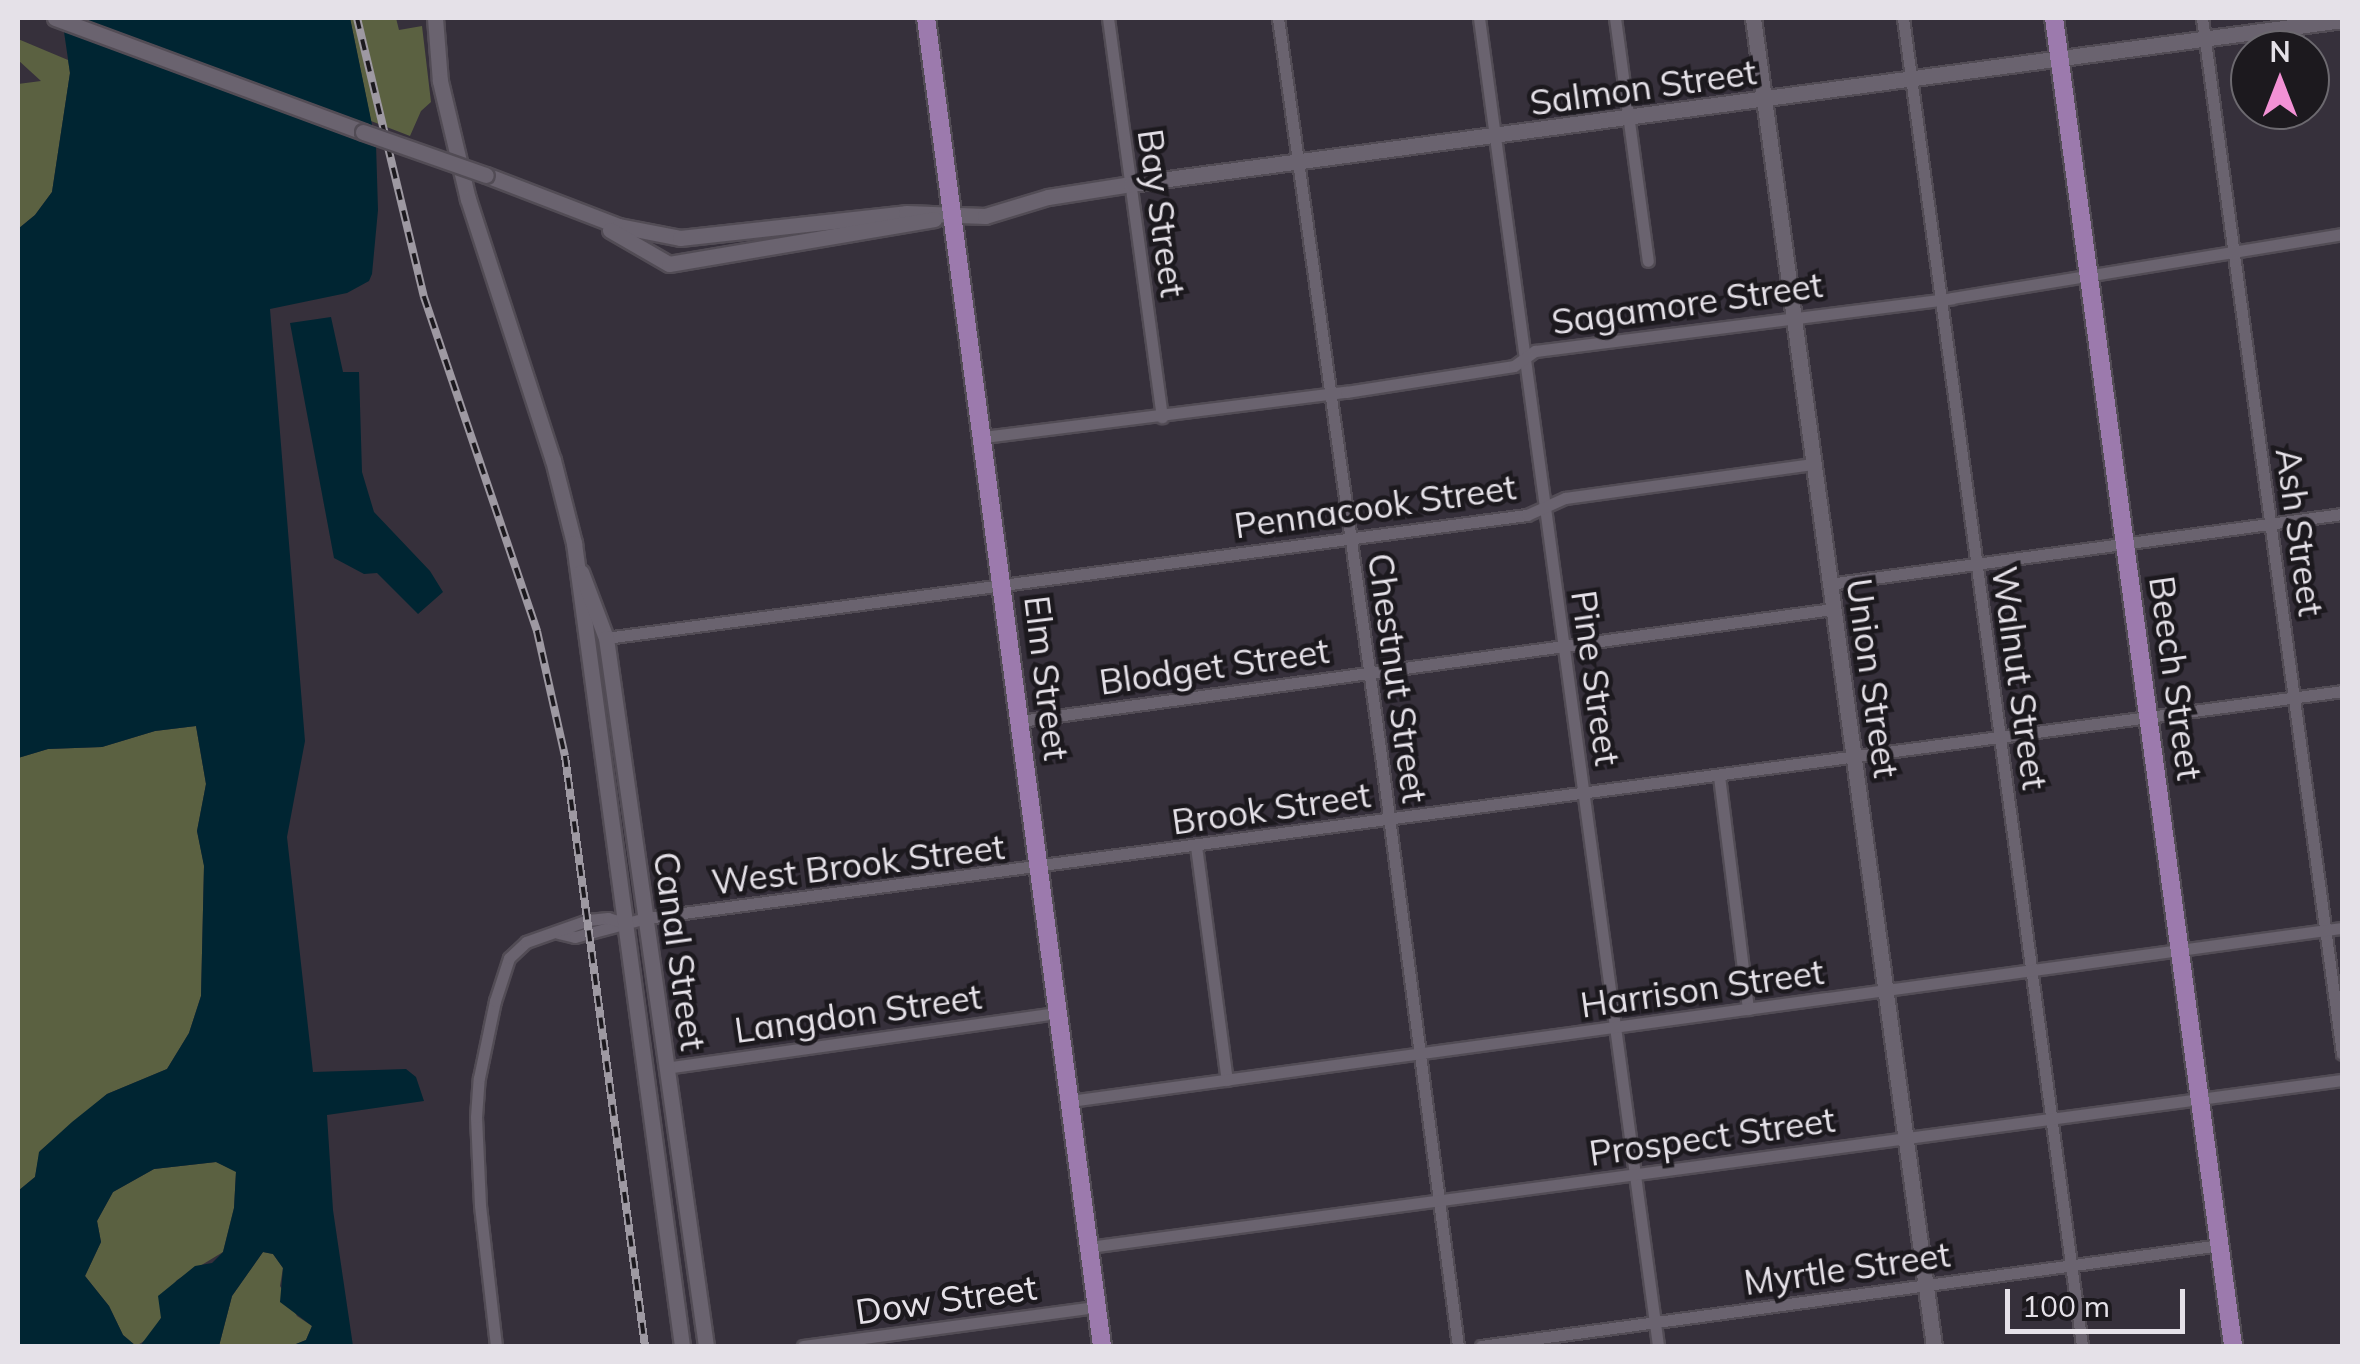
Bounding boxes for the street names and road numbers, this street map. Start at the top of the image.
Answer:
street label: Salmon Street [1527,50,1759,124]
street label: Bay Street [1129,126,1195,300]
street label: Sagamore Street [1549,263,1825,343]
street label: Ash Street [2267,445,2333,619]
street label: Pennacook Street [1231,465,1519,547]
street label: Chestnut Street [1360,550,1436,806]
street label: Walnut Street [1984,564,2056,792]
street label: Beech Street [2141,573,2211,783]
street label: Union Street [1838,576,1908,780]
street label: Pine Street [1563,588,1629,768]
street label: Elm Street [1016,593,1078,763]
street label: Blodget Street [1096,629,1332,703]
street label: Brook Street [1169,773,1373,843]
street label: West Brook Street [709,825,1007,903]
street label: Canal Street [645,849,715,1053]
street label: Harrison Street [1578,950,1826,1026]
street label: Langdon Street [732,975,984,1051]
street label: Prospect Street [1586,1098,1838,1174]
street label: Myrtle Street [1741,1233,1953,1303]
street label: Dow Street [853,1266,1039,1332]

